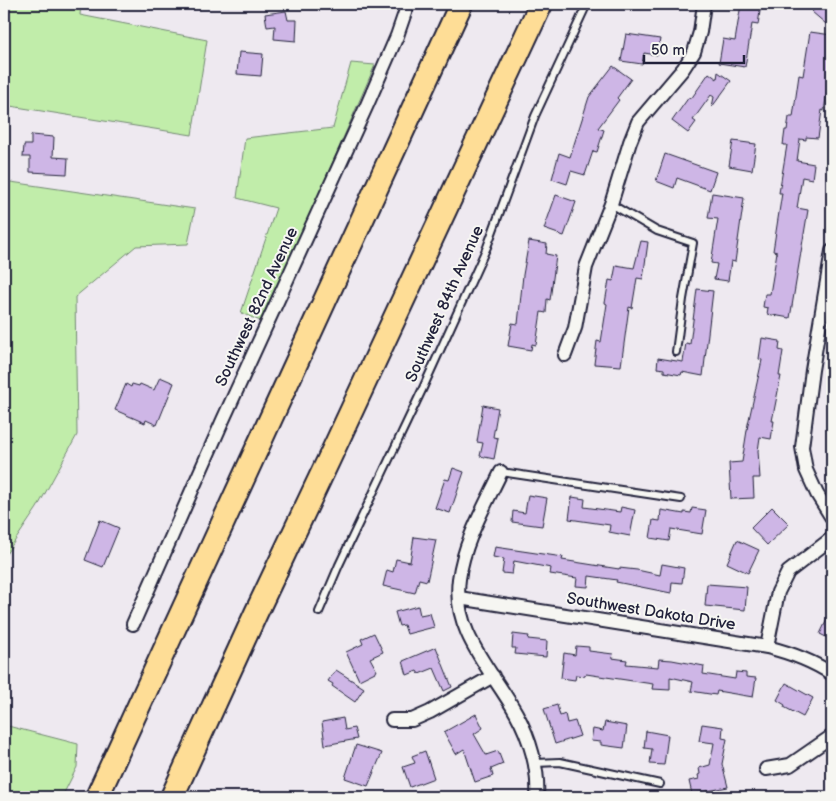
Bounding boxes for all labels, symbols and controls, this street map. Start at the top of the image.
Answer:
scale bar [644,32,744,64]
text: 50 m [651,41,685,60]
street label: Southwest 84th Avenue [402,222,488,385]
street label: Southwest 82nd Avenue [212,224,302,390]
street label: Southwest Dakota Drive [565,589,737,635]

